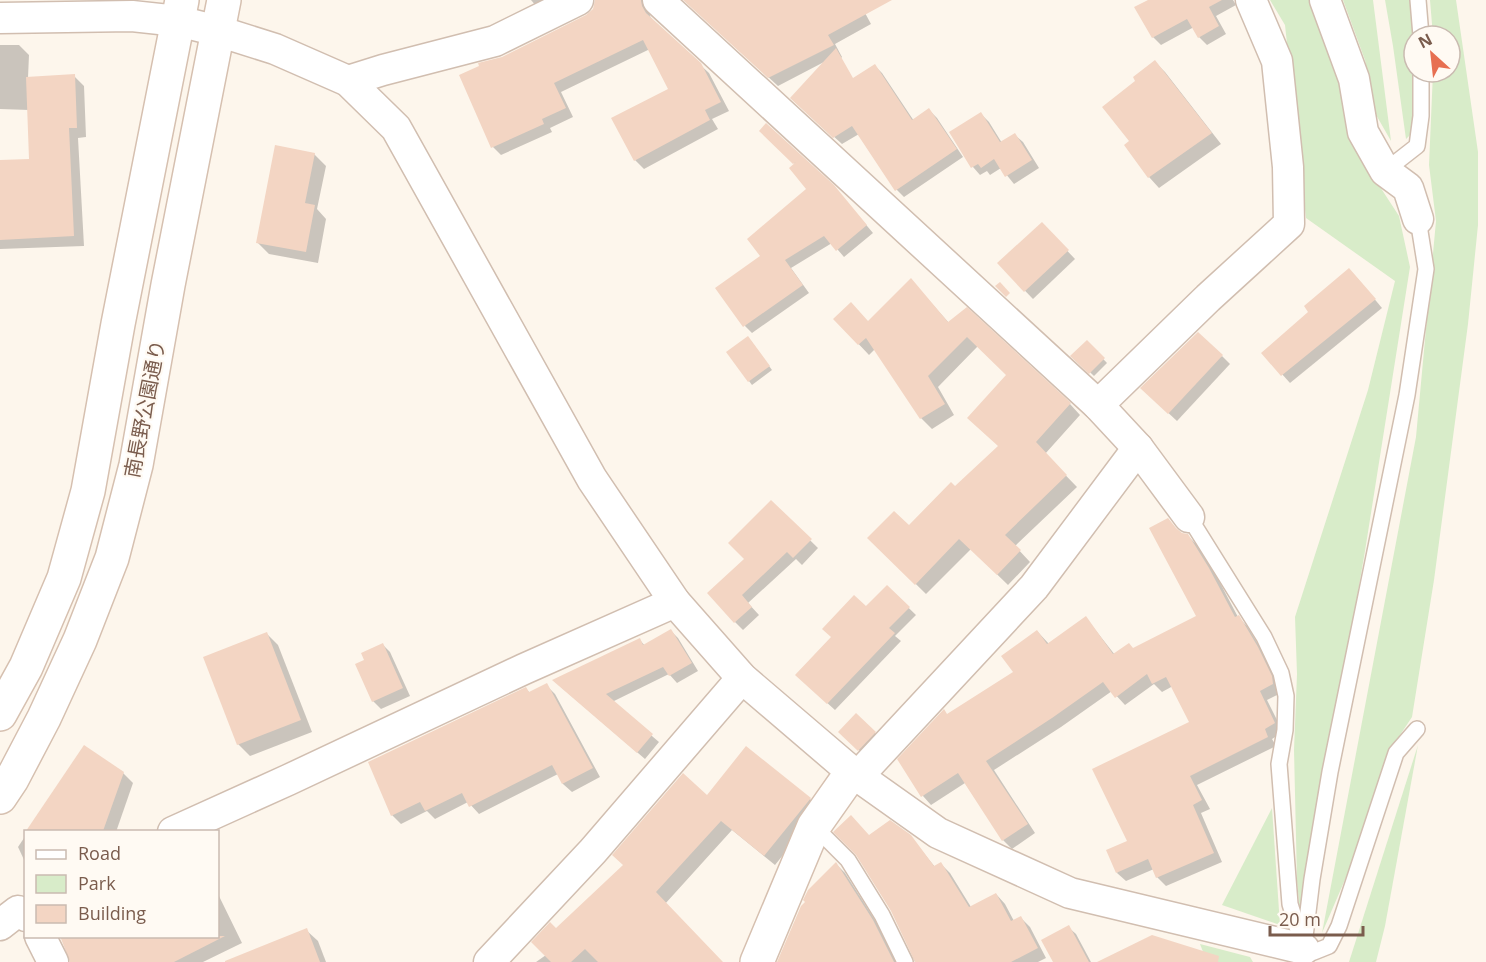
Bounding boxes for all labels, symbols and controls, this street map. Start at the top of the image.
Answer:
north arrow [1402,24,1462,84]
text: N [1414,28,1436,53]
street label: 南長野公園通り [118,338,171,480]
legend [24,830,219,938]
text: Road [78,841,121,865]
text: Park [78,871,116,895]
scale bar [1270,899,1363,937]
text: Building [78,901,146,925]
text: 20 m [1279,907,1321,931]

